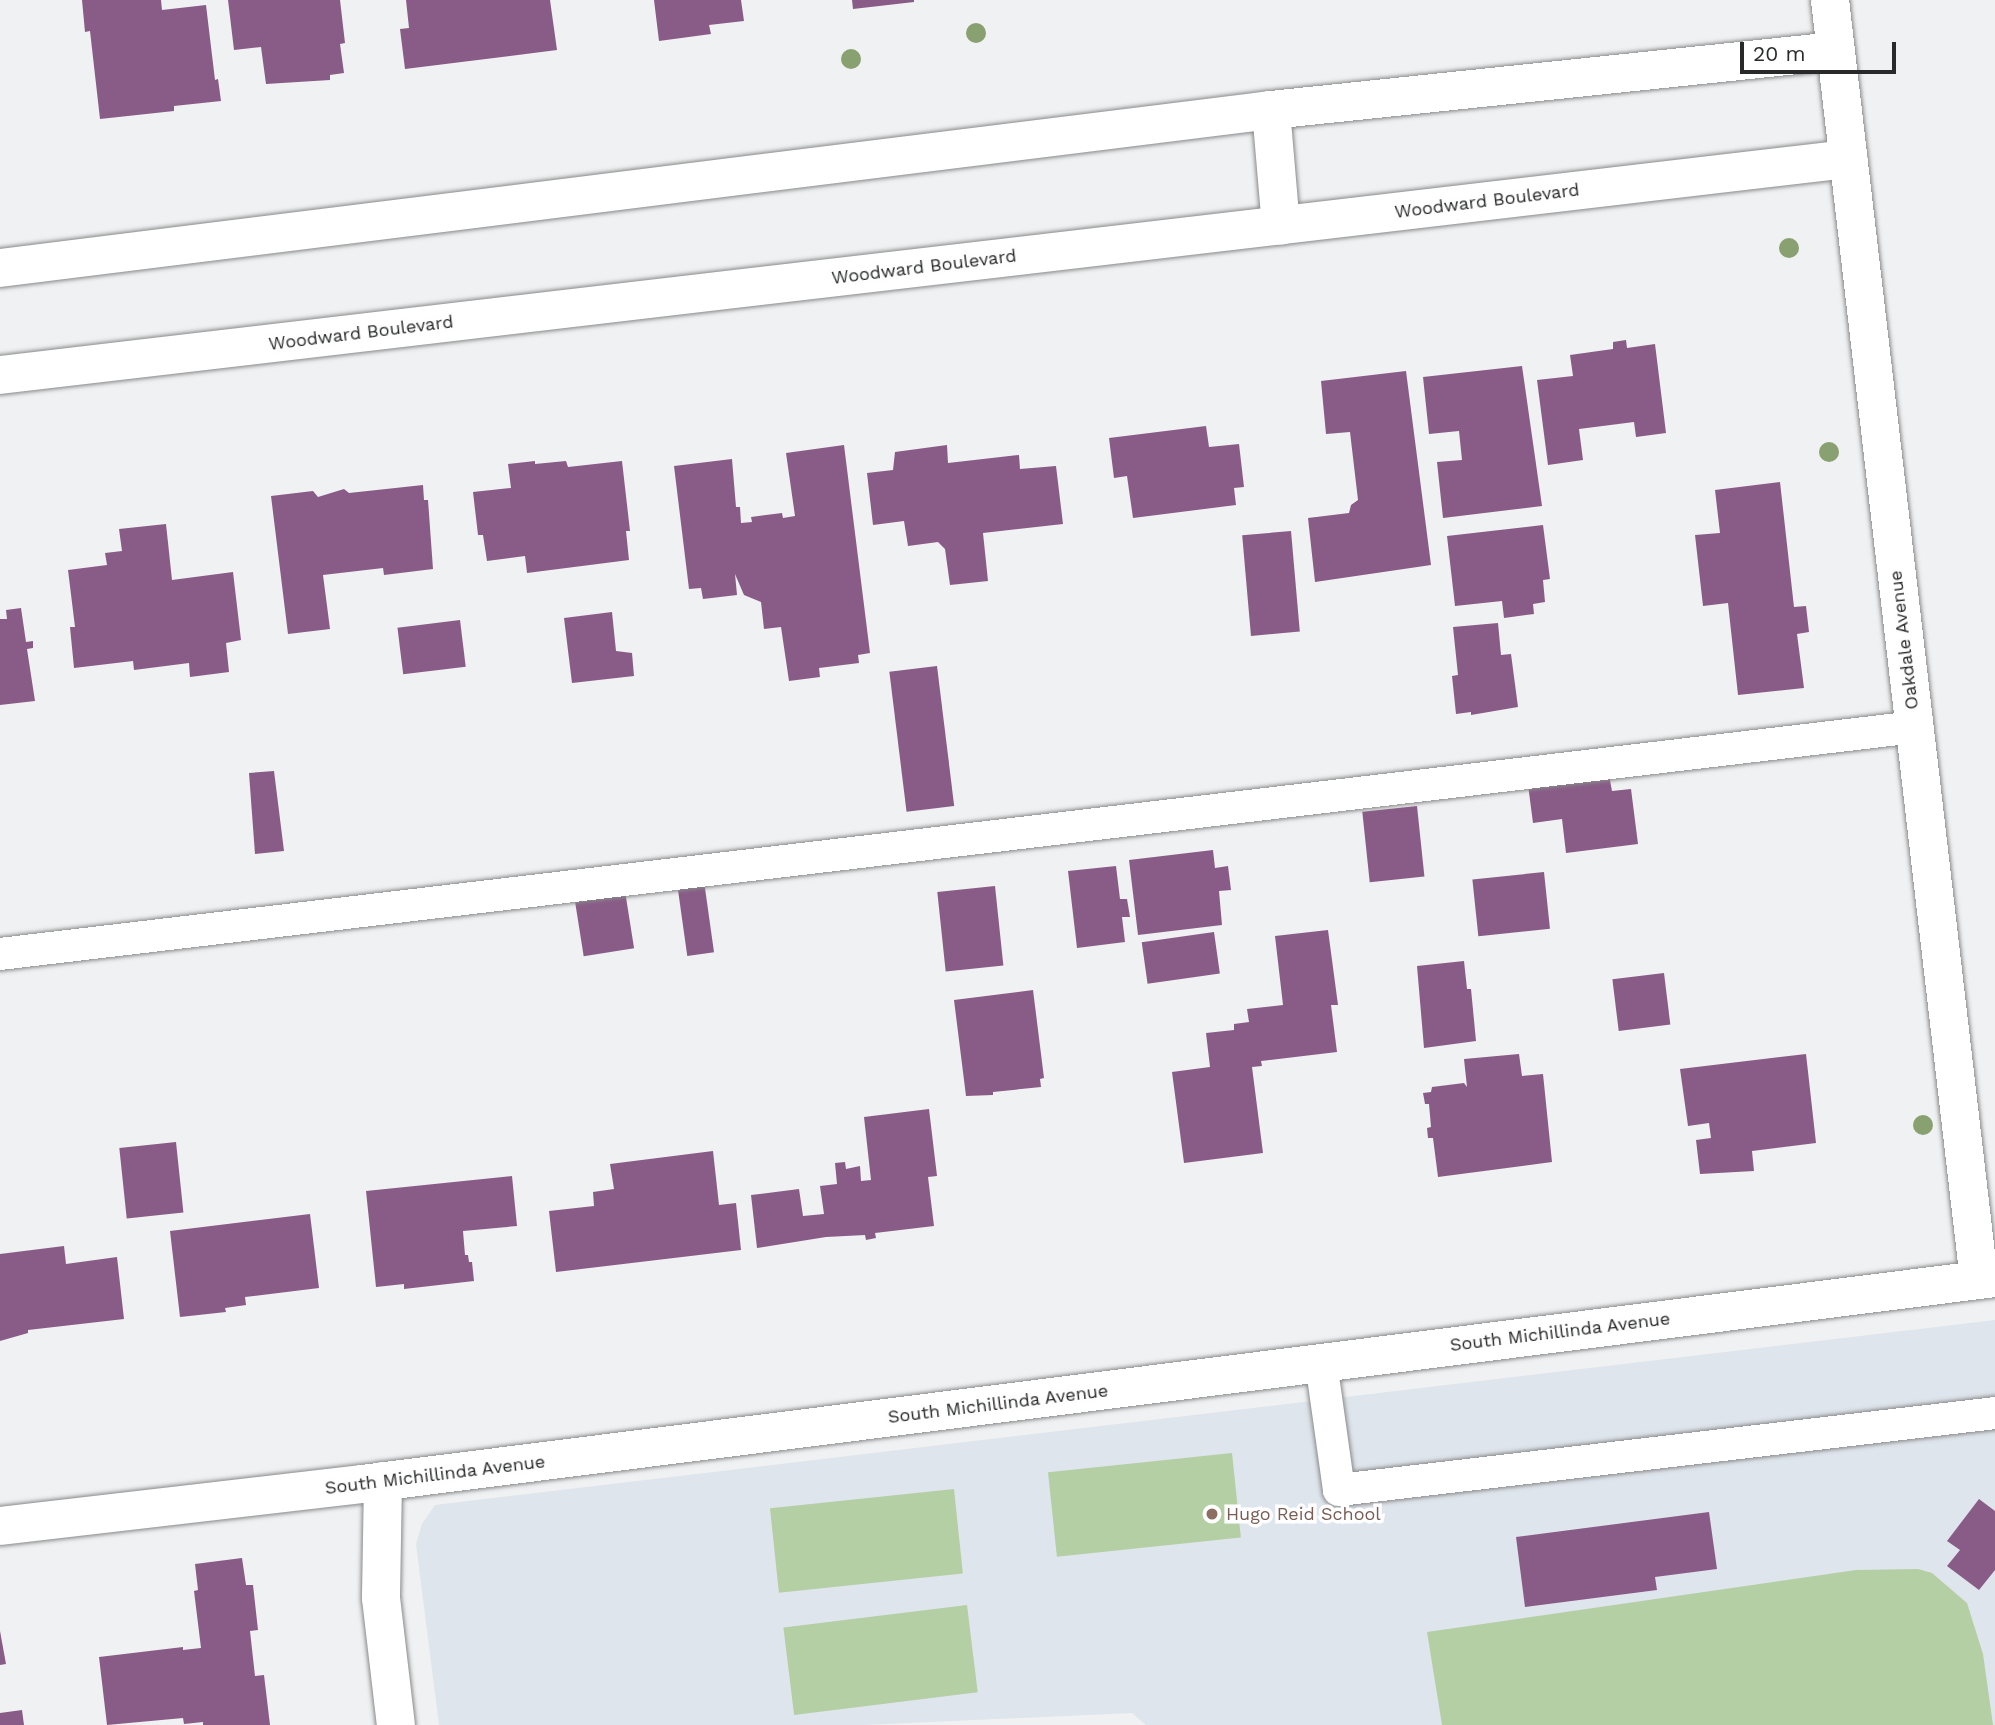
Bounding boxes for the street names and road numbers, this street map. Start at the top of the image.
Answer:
street label: Woodward Boulevard [1393,179,1581,223]
street label: Woodward Boulevard [830,245,1018,289]
street label: Woodward Boulevard [267,311,455,355]
street label: Oakdale Avenue [1885,569,1923,711]
street label: South Michillinda Avenue [1448,1308,1672,1356]
street label: South Michillinda Avenue [886,1380,1110,1428]
street label: South Michillinda Avenue [323,1451,547,1499]

